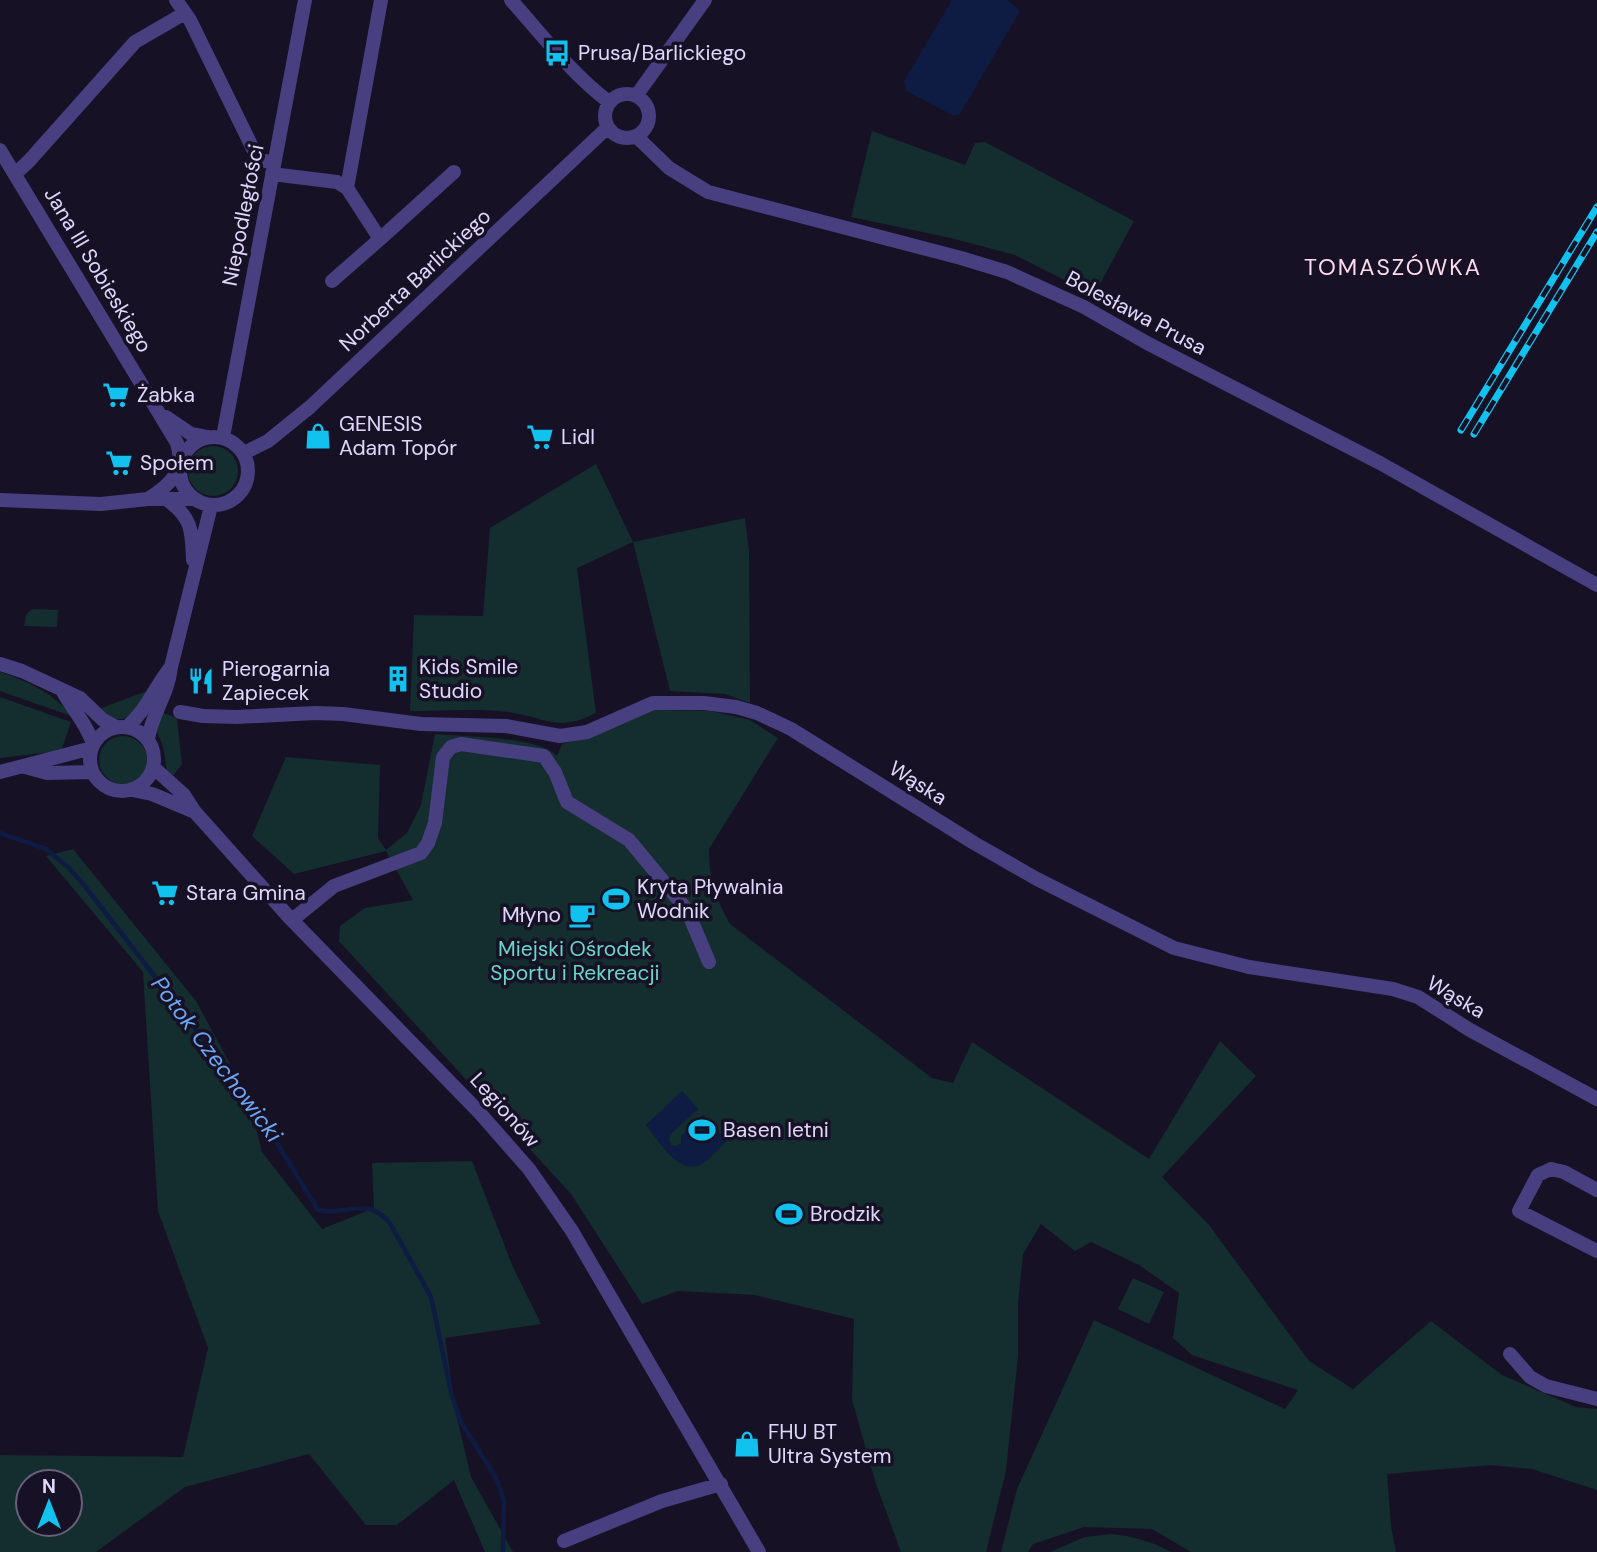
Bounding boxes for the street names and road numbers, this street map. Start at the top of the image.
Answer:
street label: Niepodległości [216,142,270,288]
street label: Jana III Sobieskiego [38,182,158,358]
street label: Norberta Barlickiego [333,202,497,358]
street label: Bolesława Prusa [1061,264,1211,362]
street label: Wąska [884,754,952,812]
street label: Wąska [1422,969,1490,1025]
street label: Legionów [464,1067,546,1153]

